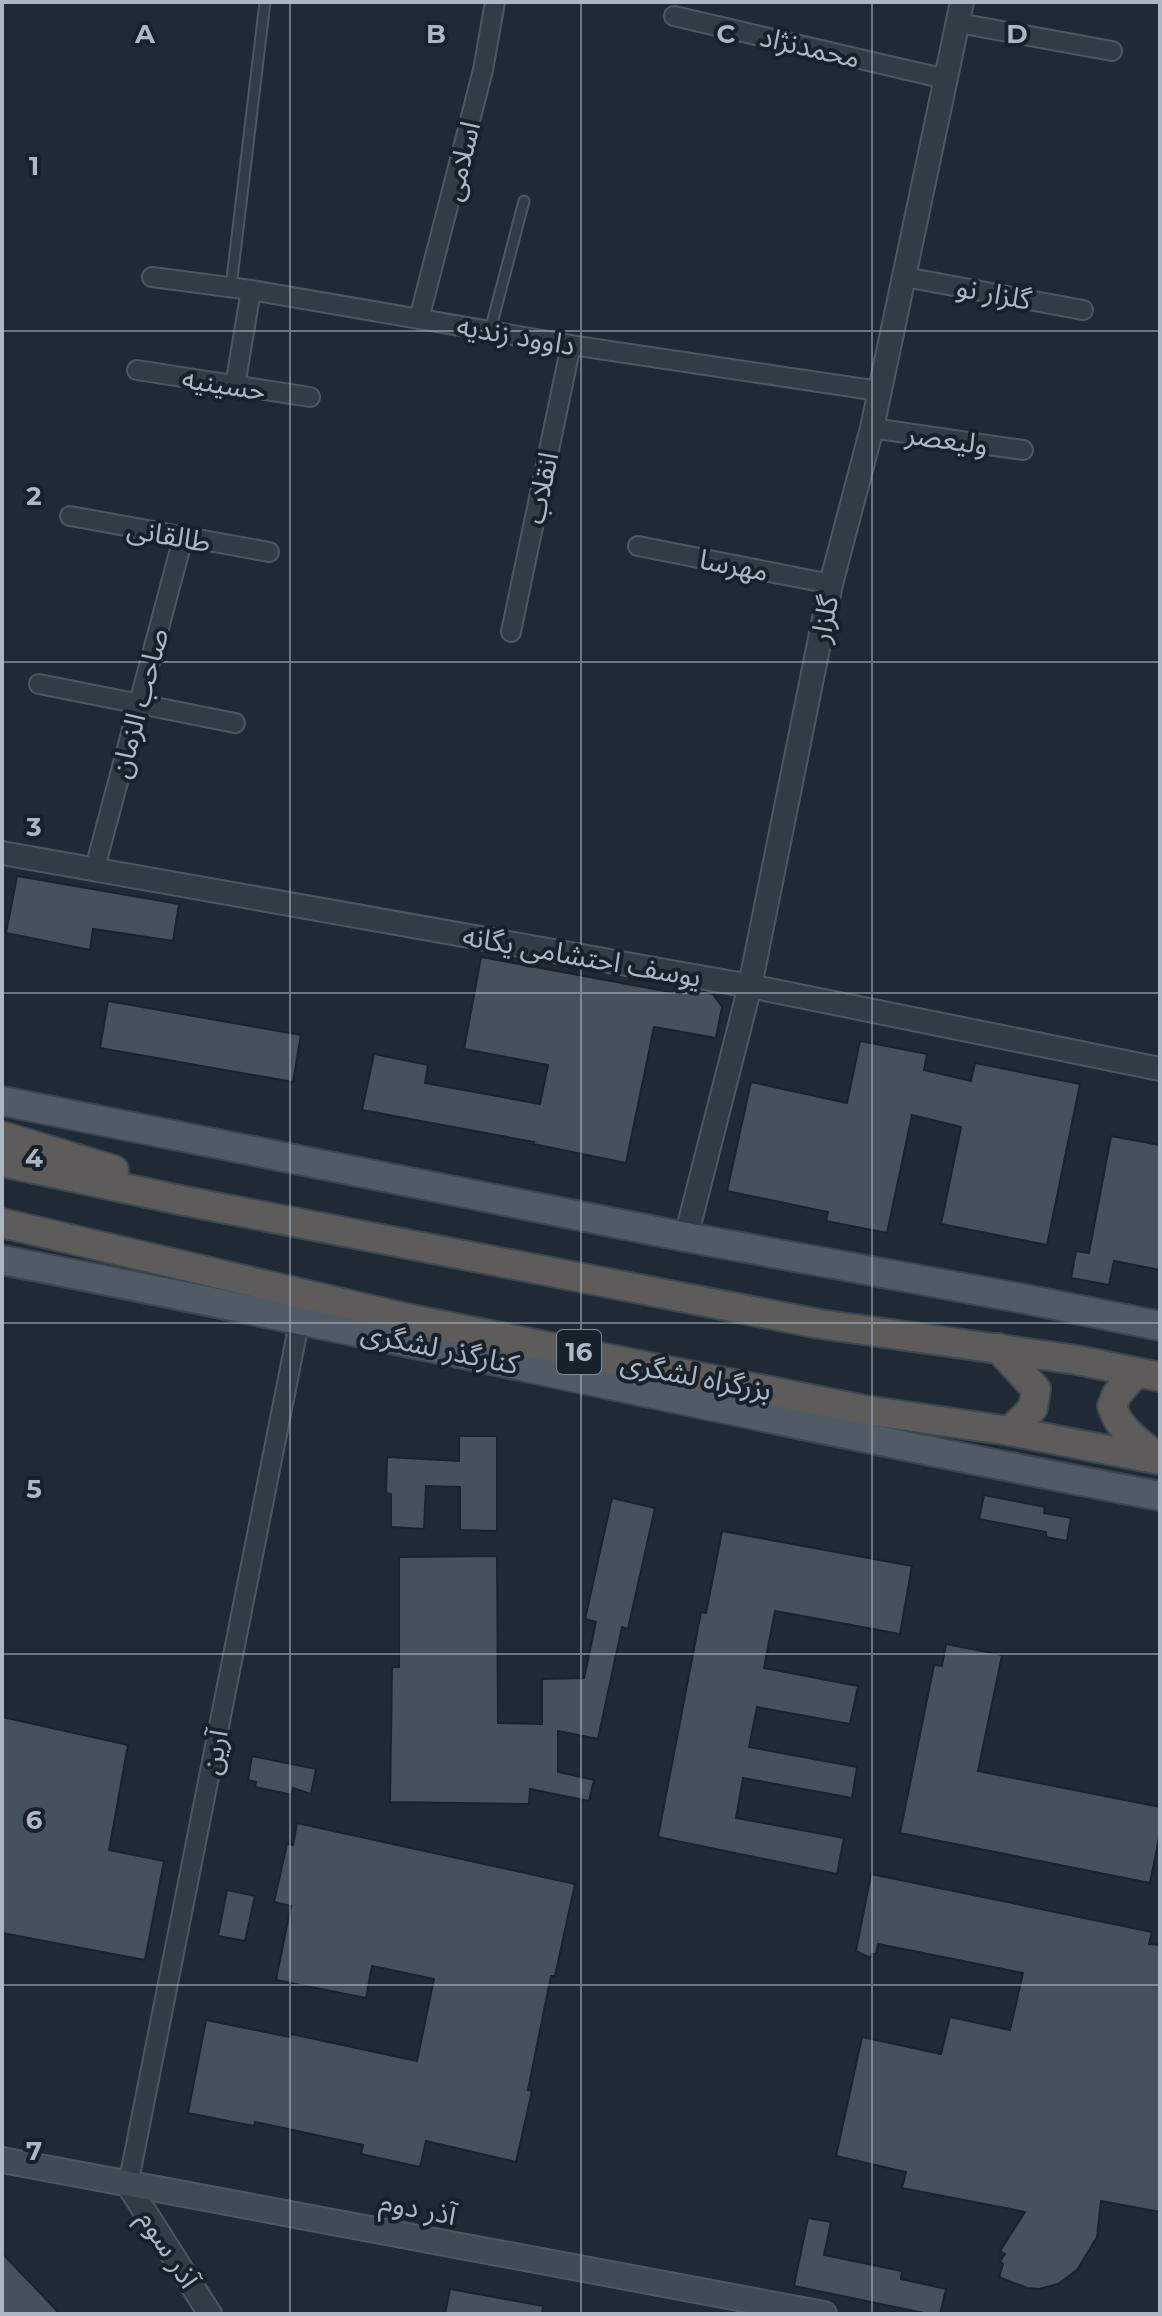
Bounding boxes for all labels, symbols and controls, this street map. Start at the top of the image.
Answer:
text: A [134,18,156,50]
text: B [426,18,446,50]
text: C [717,18,736,50]
text: D [1006,18,1028,50]
street label: محمدنژاد [757,19,863,75]
street label: اسلامی [435,118,487,204]
text: 1 [29,150,39,182]
street label: گلزار نو [954,269,1035,317]
street label: داوود زندیه [454,308,578,362]
street label: حسینیه [180,361,268,407]
street label: ولیعصر [903,416,990,462]
street label: انقلاب [517,449,565,527]
text: 2 [26,480,42,512]
street label: طالقانی [124,511,214,559]
street label: مهرسا [697,542,771,588]
street label: گلزار [803,592,845,646]
street label: صاحب الزمان [103,624,175,782]
text: 3 [25,811,42,843]
street label: یوسف احتشامی یگانه [460,918,704,994]
text: 4 [25,1142,43,1174]
street label: کنارگذر لشگری [358,1315,522,1381]
road number: 16 [557,1330,601,1374]
street label: بزرگراه لشگری [618,1345,774,1407]
text: 5 [26,1473,42,1505]
street label: آرین [193,1725,235,1777]
text: 6 [26,1804,43,1836]
text: 7 [26,2135,42,2167]
street label: آذر دوم [376,2184,461,2236]
street label: آذر سوم [128,2204,208,2298]

